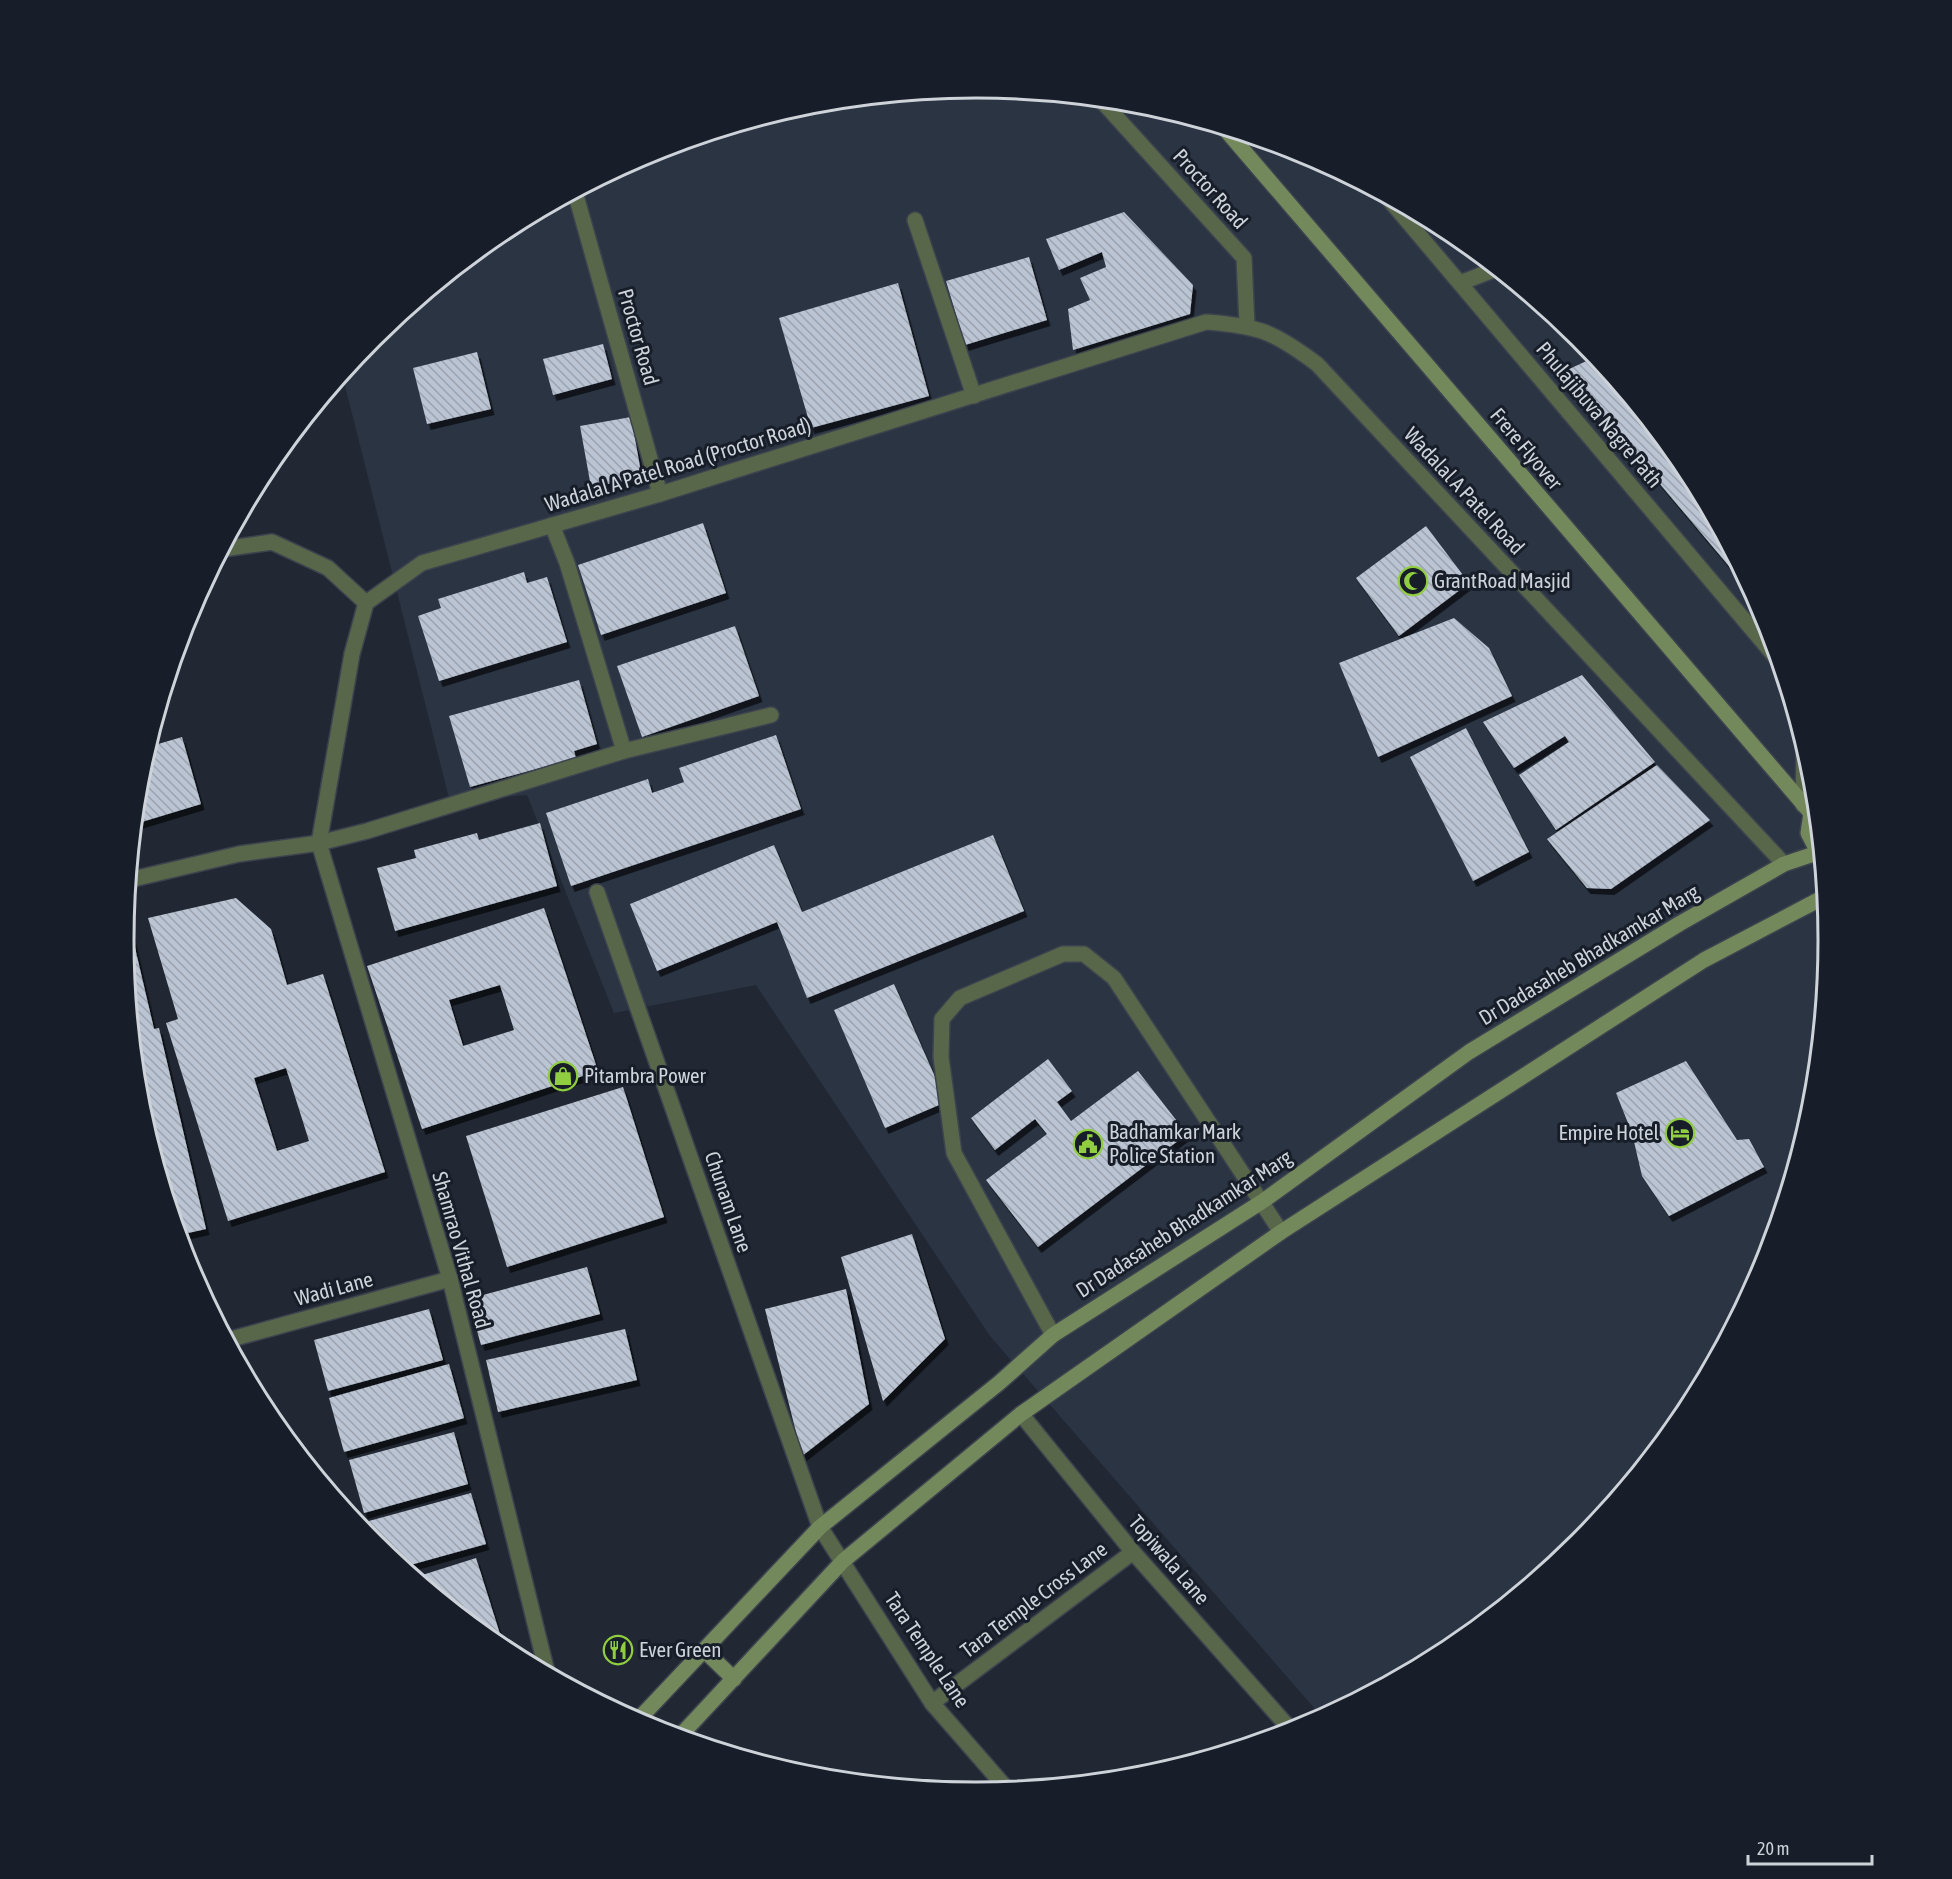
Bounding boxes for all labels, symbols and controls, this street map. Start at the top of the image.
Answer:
street label: Proctor Road [1169,144,1253,233]
street label: Proctor Road [614,286,664,388]
street label: Phulajibuva Nagre Path [1532,337,1668,492]
street label: Frere Flyover [1486,403,1568,494]
street label: Wadalal A Patel Road (Proctor Road) [542,412,813,516]
street label: Wadalal A Patel Road [1400,422,1530,559]
mosque icon: GrantRoad Masjid [1397,565,1429,597]
place label: GrantRoad Masjid [1434,568,1571,592]
street label: Dr Dadasaheb Bhadkamkar Marg [1474,879,1703,1029]
shop icon: Pitambra Power [547,1060,579,1092]
place label: Pitambra Power [584,1063,707,1087]
hotel icon: Empire Hotel [1664,1117,1696,1149]
place label: Badhamkar Mark Police Station [1109,1119,1241,1167]
place label: Empire Hotel [1559,1120,1659,1144]
public building icon: Badhamkar Mark Police Station [1072,1128,1104,1160]
street label: Dr Dadasaheb Bhadkamkar Marg [1071,1144,1296,1302]
street label: Chunam Lane [700,1148,757,1255]
street label: Shamrao Vithal Road [428,1169,496,1331]
street label: Wadi Lane [292,1266,375,1310]
street label: Topiwala Lane [1124,1510,1215,1609]
street label: Tara Temple Cross Lane [955,1536,1111,1662]
street label: Tara Temple Lane [880,1587,975,1712]
restaurant icon: Ever Green [602,1634,634,1666]
place label: Ever Green [639,1637,721,1661]
scale bar [1748,1828,1872,1866]
text: 20 m [1757,1838,1789,1859]

